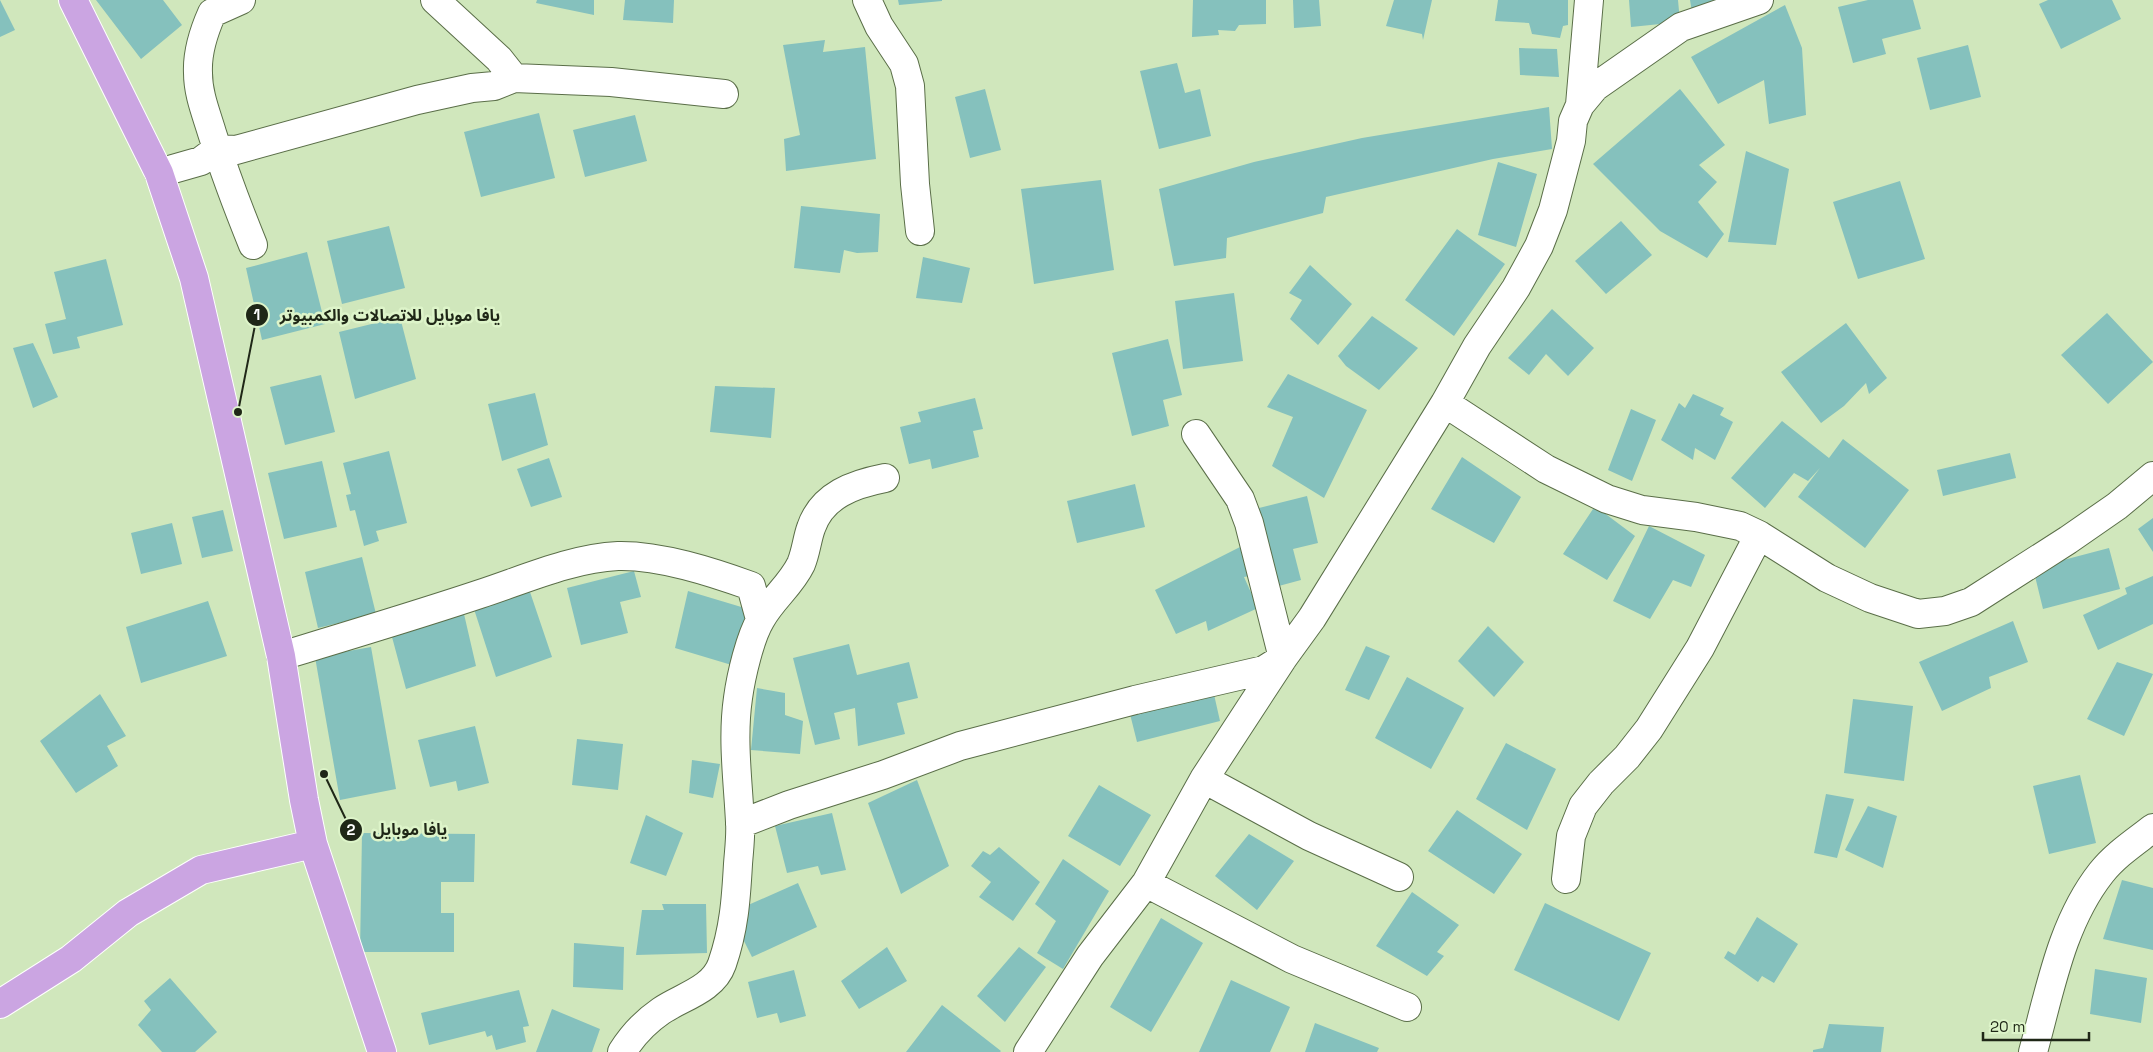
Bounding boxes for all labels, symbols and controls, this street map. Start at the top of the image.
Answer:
callout: يافا موبايل للاتصالات والكمبيوتر [244,300,510,331]
text: 1 [254,305,260,324]
text: يافا موبايل للاتصالات والكمبيوتر [279,305,500,326]
callout: يافا موبايل [338,814,457,845]
text: يافا موبايل [373,819,447,840]
text: 2 [347,820,356,839]
scale bar [1983,1010,2089,1042]
text: 20 m [1990,1017,2025,1036]

